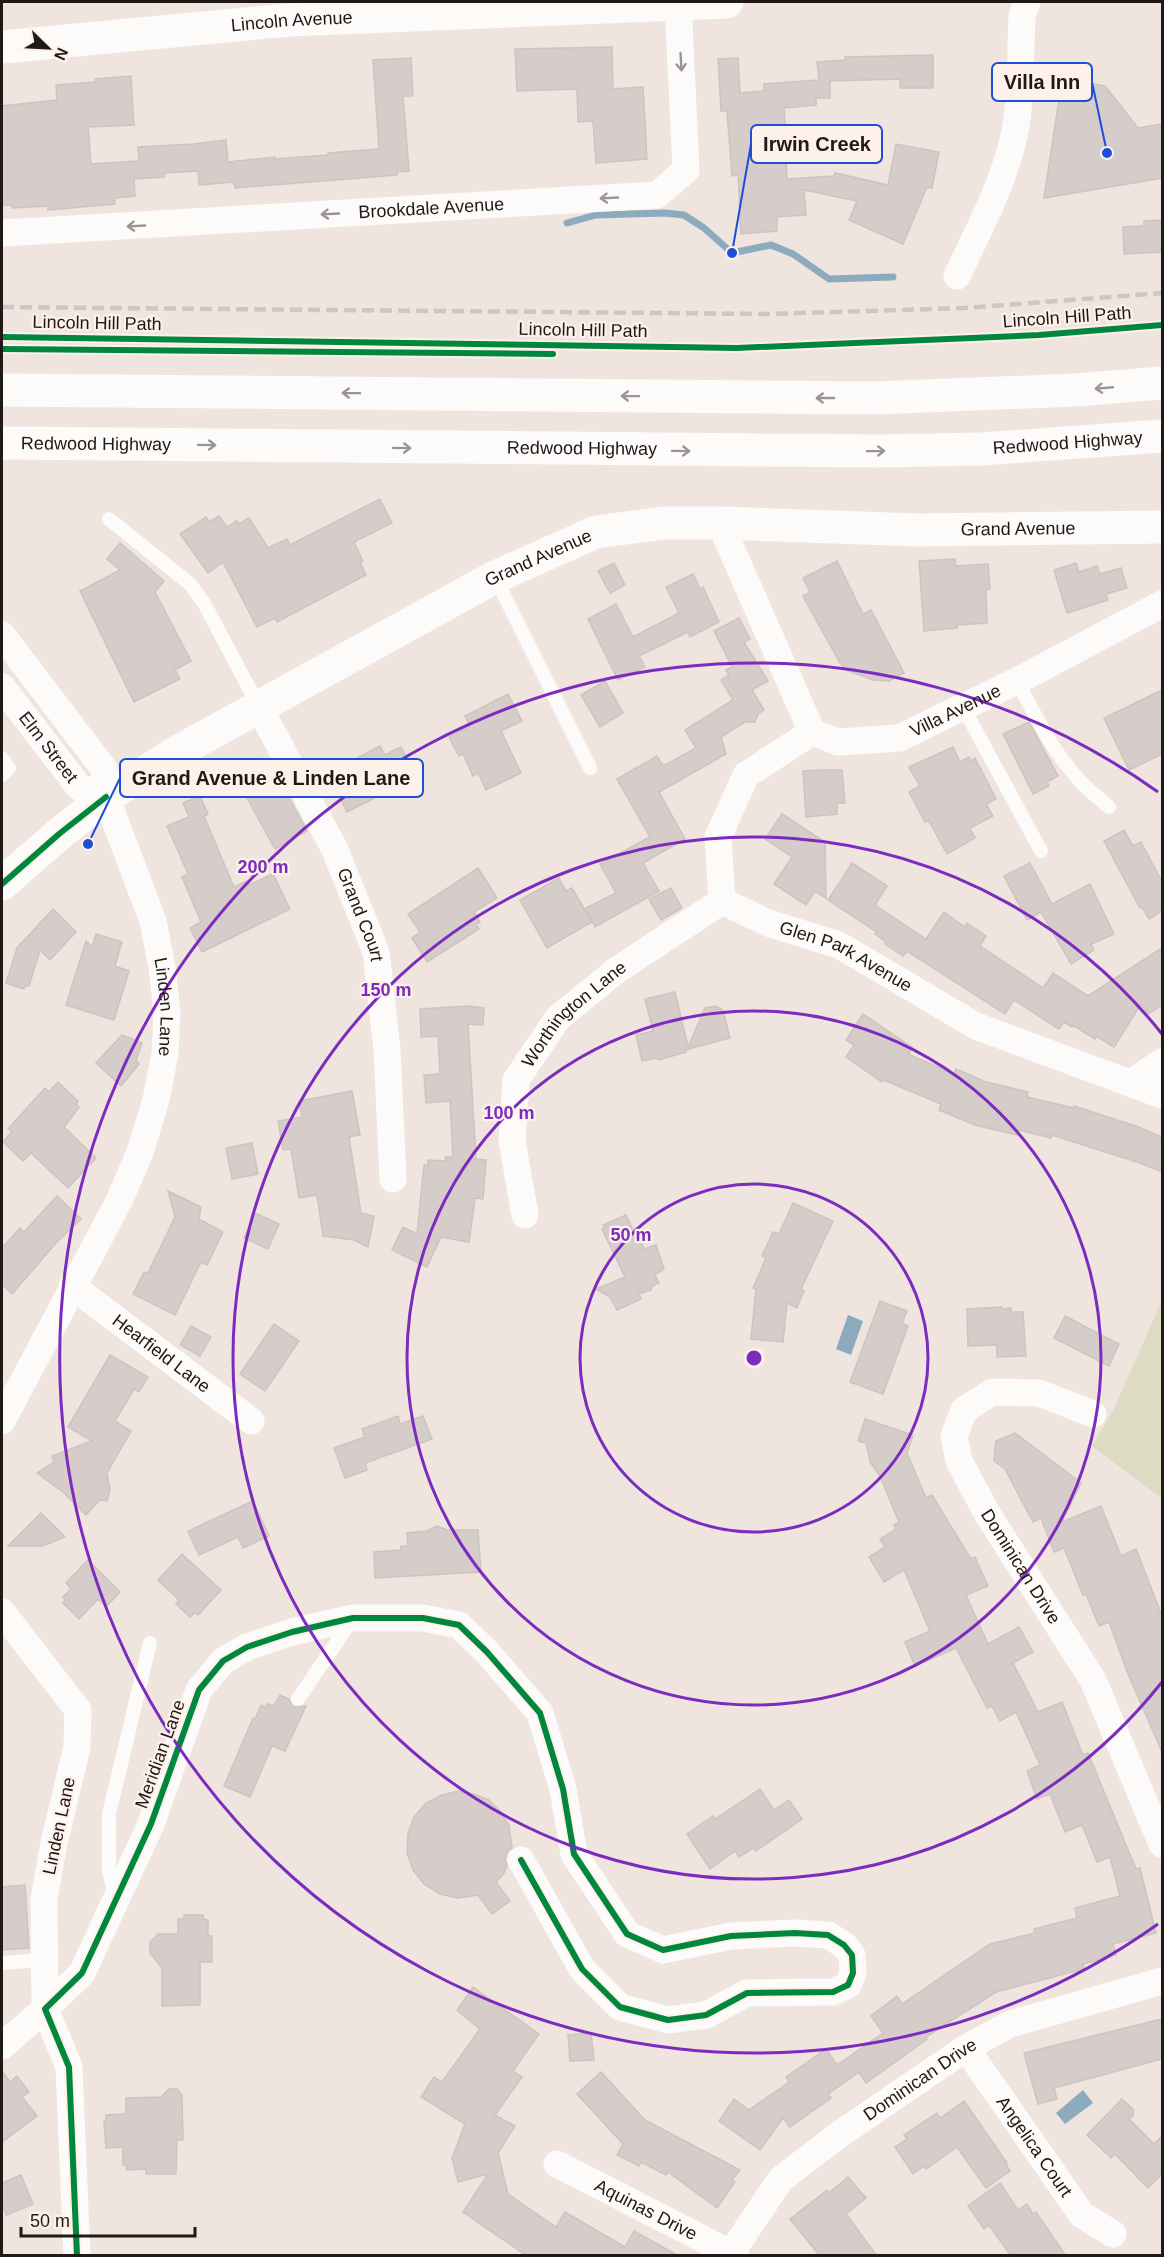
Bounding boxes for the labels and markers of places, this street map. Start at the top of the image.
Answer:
callout: Villa Inn [992,63,1092,101]
callout: Irwin Creek [751,125,882,163]
callout: Grand Avenue & Linden Lane [120,759,423,797]
centre of rings [744,1348,764,1368]

